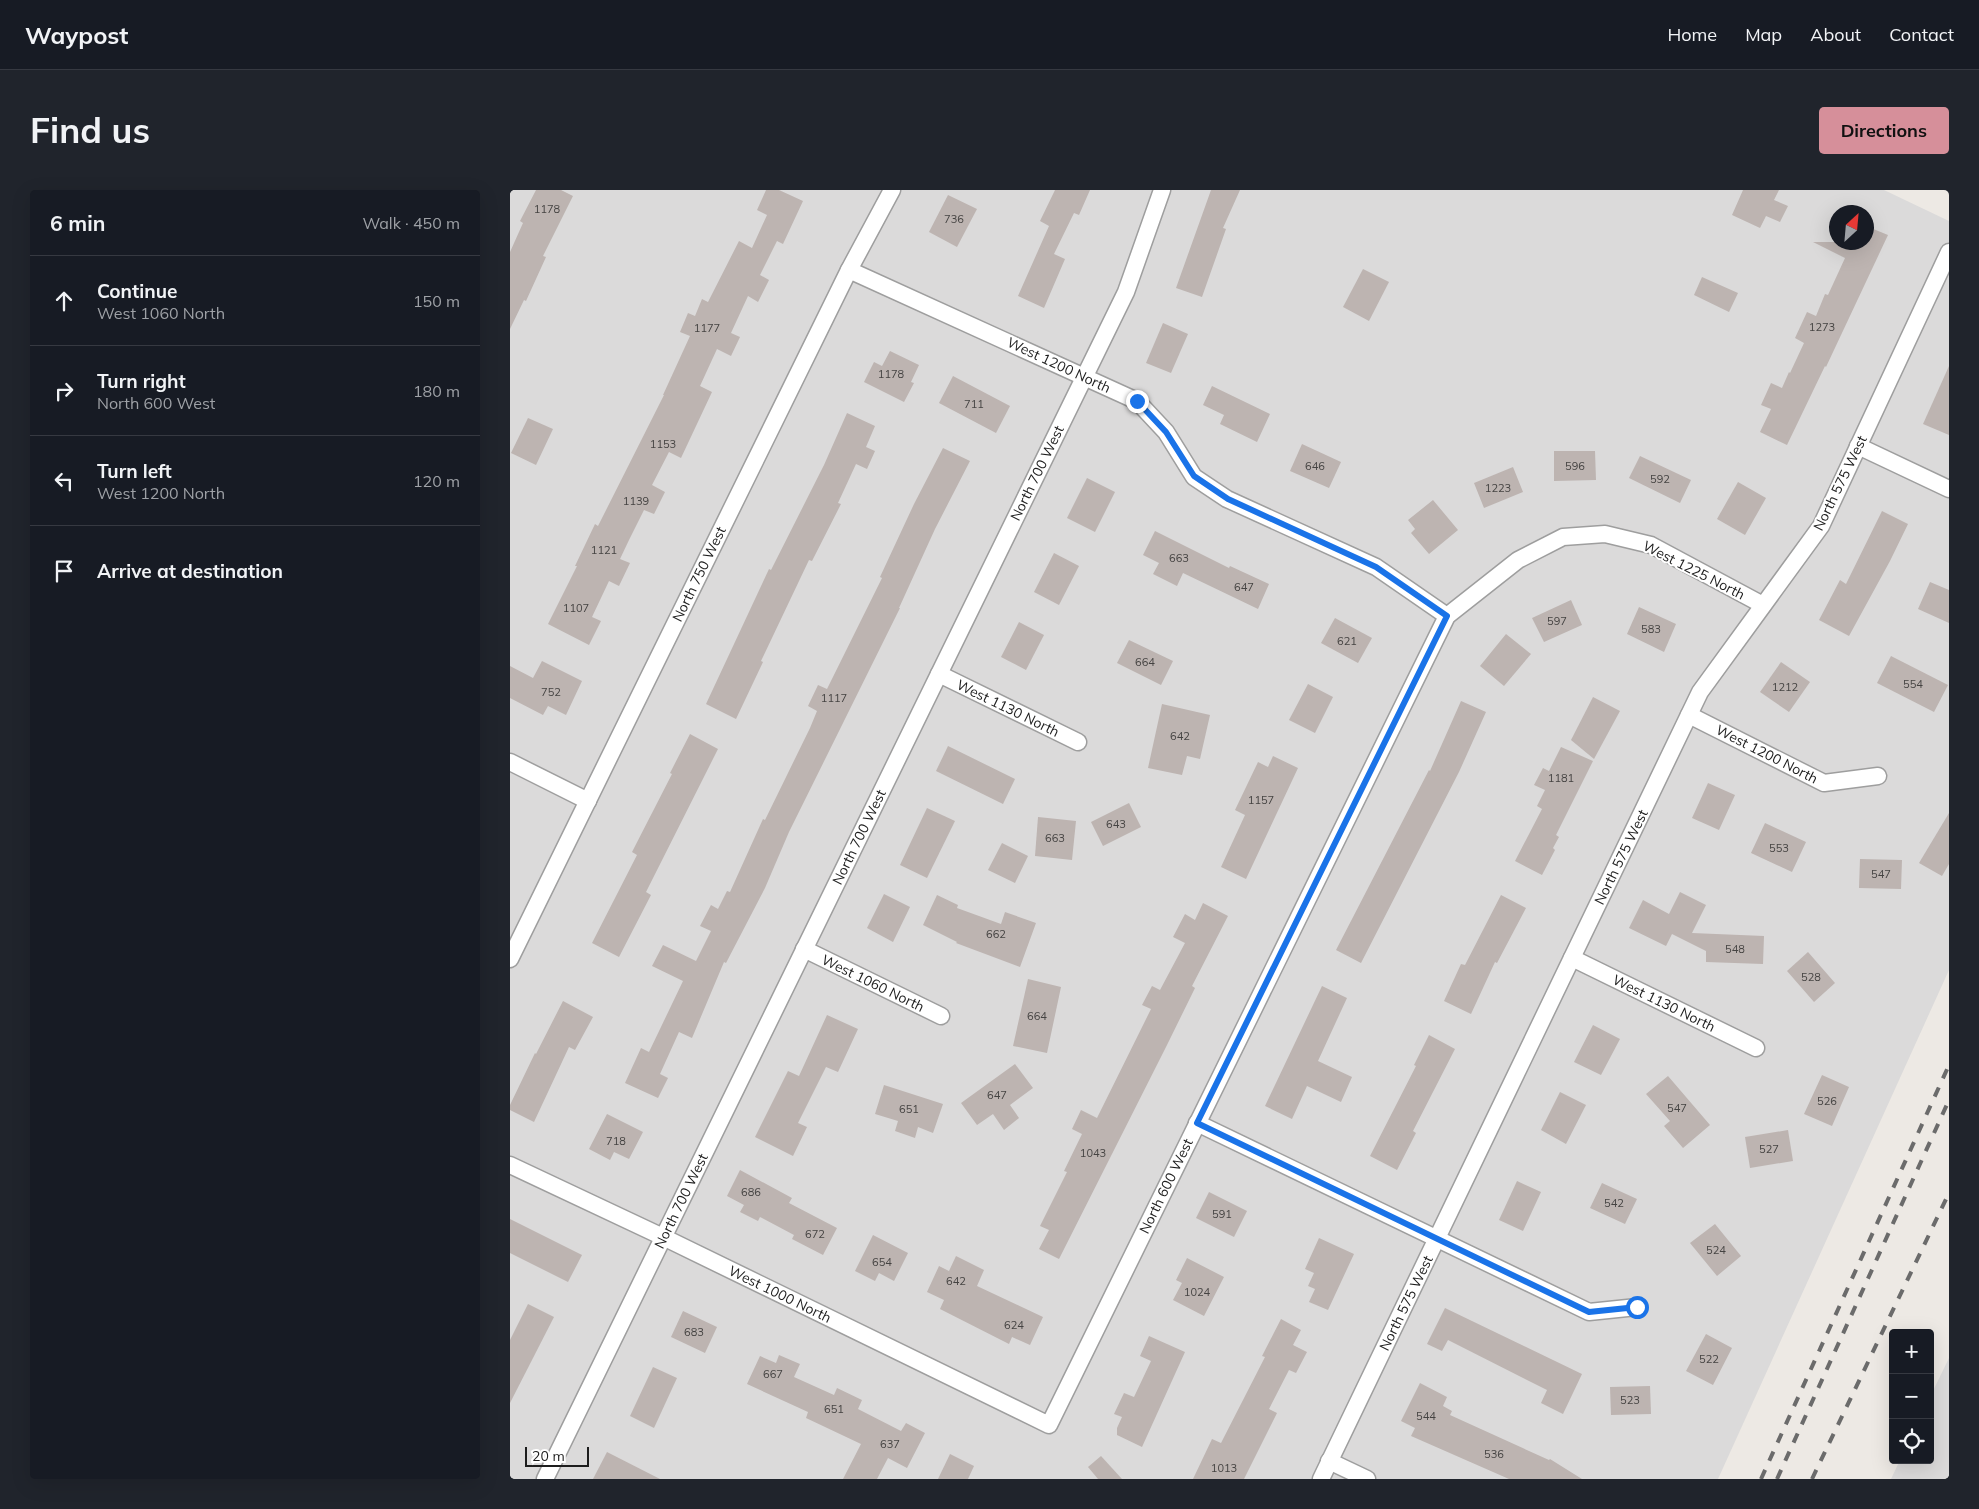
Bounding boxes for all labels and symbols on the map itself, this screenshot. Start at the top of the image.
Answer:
house number: 1178 [534,202,561,216]
north arrow [1829,205,1874,250]
house number: 736 [944,212,964,226]
house number: 1273 [1809,320,1835,334]
house number: 1177 [694,321,720,335]
street label: West 1200 North [1004,333,1114,397]
house number: 1178 [878,367,905,381]
route end [1126,390,1149,413]
house number: 711 [964,397,984,411]
street label: North 700 West [1006,422,1068,524]
street label: North 575 West [1809,432,1871,534]
house number: 1153 [650,437,676,451]
house number: 646 [1305,459,1325,473]
house number: 596 [1565,459,1585,473]
house number: 592 [1650,472,1670,486]
house number: 1223 [1485,481,1511,495]
house number: 1139 [623,494,649,508]
street label: North 750 West [668,523,730,625]
street label: West 1225 North [1640,537,1748,603]
house number: 1121 [591,543,617,557]
house number: 663 [1169,551,1189,565]
house number: 647 [1234,580,1254,594]
house number: 1107 [563,601,589,615]
house number: 597 [1547,614,1567,628]
house number: 583 [1641,622,1661,636]
house number: 621 [1337,634,1357,648]
house number: 664 [1135,655,1155,669]
street label: West 1130 North [954,675,1062,741]
house number: 554 [1903,677,1923,691]
house number: 1212 [1772,680,1799,694]
house number: 752 [541,685,561,699]
house number: 1117 [821,691,847,705]
street label: West 1200 North [1713,721,1821,787]
house number: 642 [1170,729,1190,743]
house number: 1181 [1548,771,1574,785]
street label: North 700 West [828,786,890,888]
house number: 1157 [1248,793,1274,807]
street label: North 575 West [1590,806,1652,908]
house number: 643 [1106,817,1126,831]
house number: 663 [1045,831,1065,845]
house number: 553 [1769,841,1789,855]
house number: 547 [1871,867,1891,881]
house number: 662 [986,927,1006,941]
house number: 548 [1725,942,1745,956]
street label: West 1060 North [819,950,927,1016]
street label: West 1130 North [1610,970,1718,1036]
house number: 528 [1801,970,1821,984]
house number: 664 [1027,1009,1047,1023]
house number: 647 [987,1088,1007,1102]
house number: 526 [1817,1094,1837,1108]
house number: 547 [1667,1101,1687,1115]
house number: 651 [899,1102,919,1116]
house number: 718 [606,1134,626,1148]
street label: North 600 West [1135,1135,1197,1237]
house number: 527 [1759,1142,1779,1156]
house number: 1043 [1080,1146,1106,1160]
street label: North 700 West [650,1150,712,1252]
house number: 686 [741,1185,761,1199]
house number: 542 [1604,1196,1624,1210]
house number: 591 [1212,1207,1232,1221]
house number: 672 [805,1227,825,1241]
house number: 524 [1706,1243,1726,1257]
street label: North 575 West [1375,1252,1437,1354]
house number: 654 [872,1255,892,1269]
street label: West 1000 North [726,1261,834,1327]
house number: 642 [946,1274,966,1288]
house number: 1024 [1184,1285,1211,1299]
route start [1626,1296,1649,1319]
house number: 624 [1004,1318,1024,1332]
house number: 683 [684,1325,704,1339]
house number: 522 [1699,1352,1719,1366]
house number: 667 [763,1367,783,1381]
house number: 523 [1620,1393,1640,1407]
house number: 651 [824,1402,844,1416]
house number: 544 [1416,1409,1436,1423]
house number: 637 [880,1437,900,1451]
scale bar [525,1444,589,1467]
house number: 536 [1484,1447,1504,1461]
house number: 1013 [1211,1461,1237,1475]

